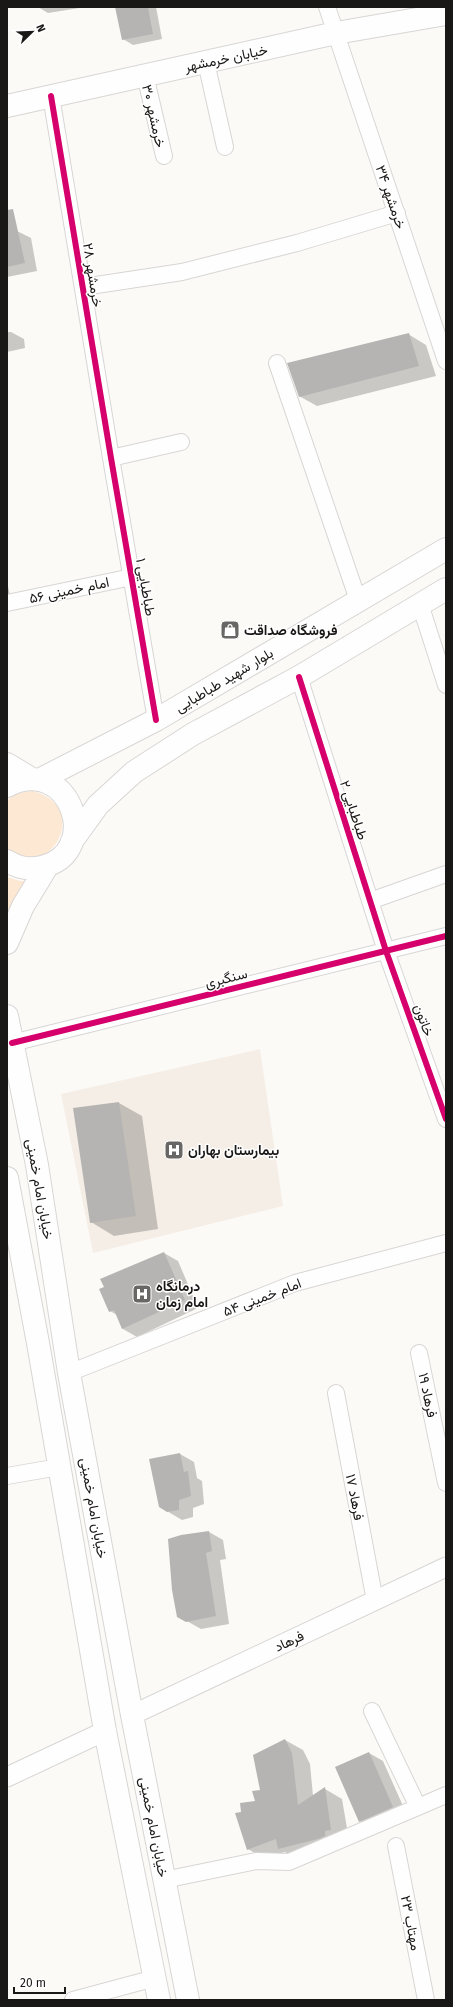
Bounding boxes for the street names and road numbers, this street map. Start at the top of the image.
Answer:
street label: خیابان خرمشهر [182,41,269,76]
street label: خرمشهر ۳۰ [138,83,169,149]
street label: خرمشهر ۳۴ [372,163,409,231]
street label: خرمشهر ۲۸ [79,242,106,308]
street label: طباطبایی ۱ [132,557,159,617]
street label: امام خمینی ۵۶ [27,574,111,607]
street label: بلوار شهید طباطبایی [172,644,276,716]
street label: طباطبایی ۲ [336,778,371,842]
street label: سنگبری [203,965,249,992]
street label: خاتون [410,1002,437,1039]
street label: خیابان امام خمینی [22,1137,57,1241]
street label: امام خمینی ۵۴ [221,1275,304,1320]
street label: فرهاد ۱۹ [414,1371,441,1419]
street label: خیابان امام خمینی [76,1456,111,1560]
street label: فرهاد ۱۷ [342,1472,367,1522]
street label: فرهاد [272,1627,307,1656]
street label: خیابان امام خمینی [135,1776,172,1879]
street label: مهتاب ۲۳ [397,1894,424,1952]

